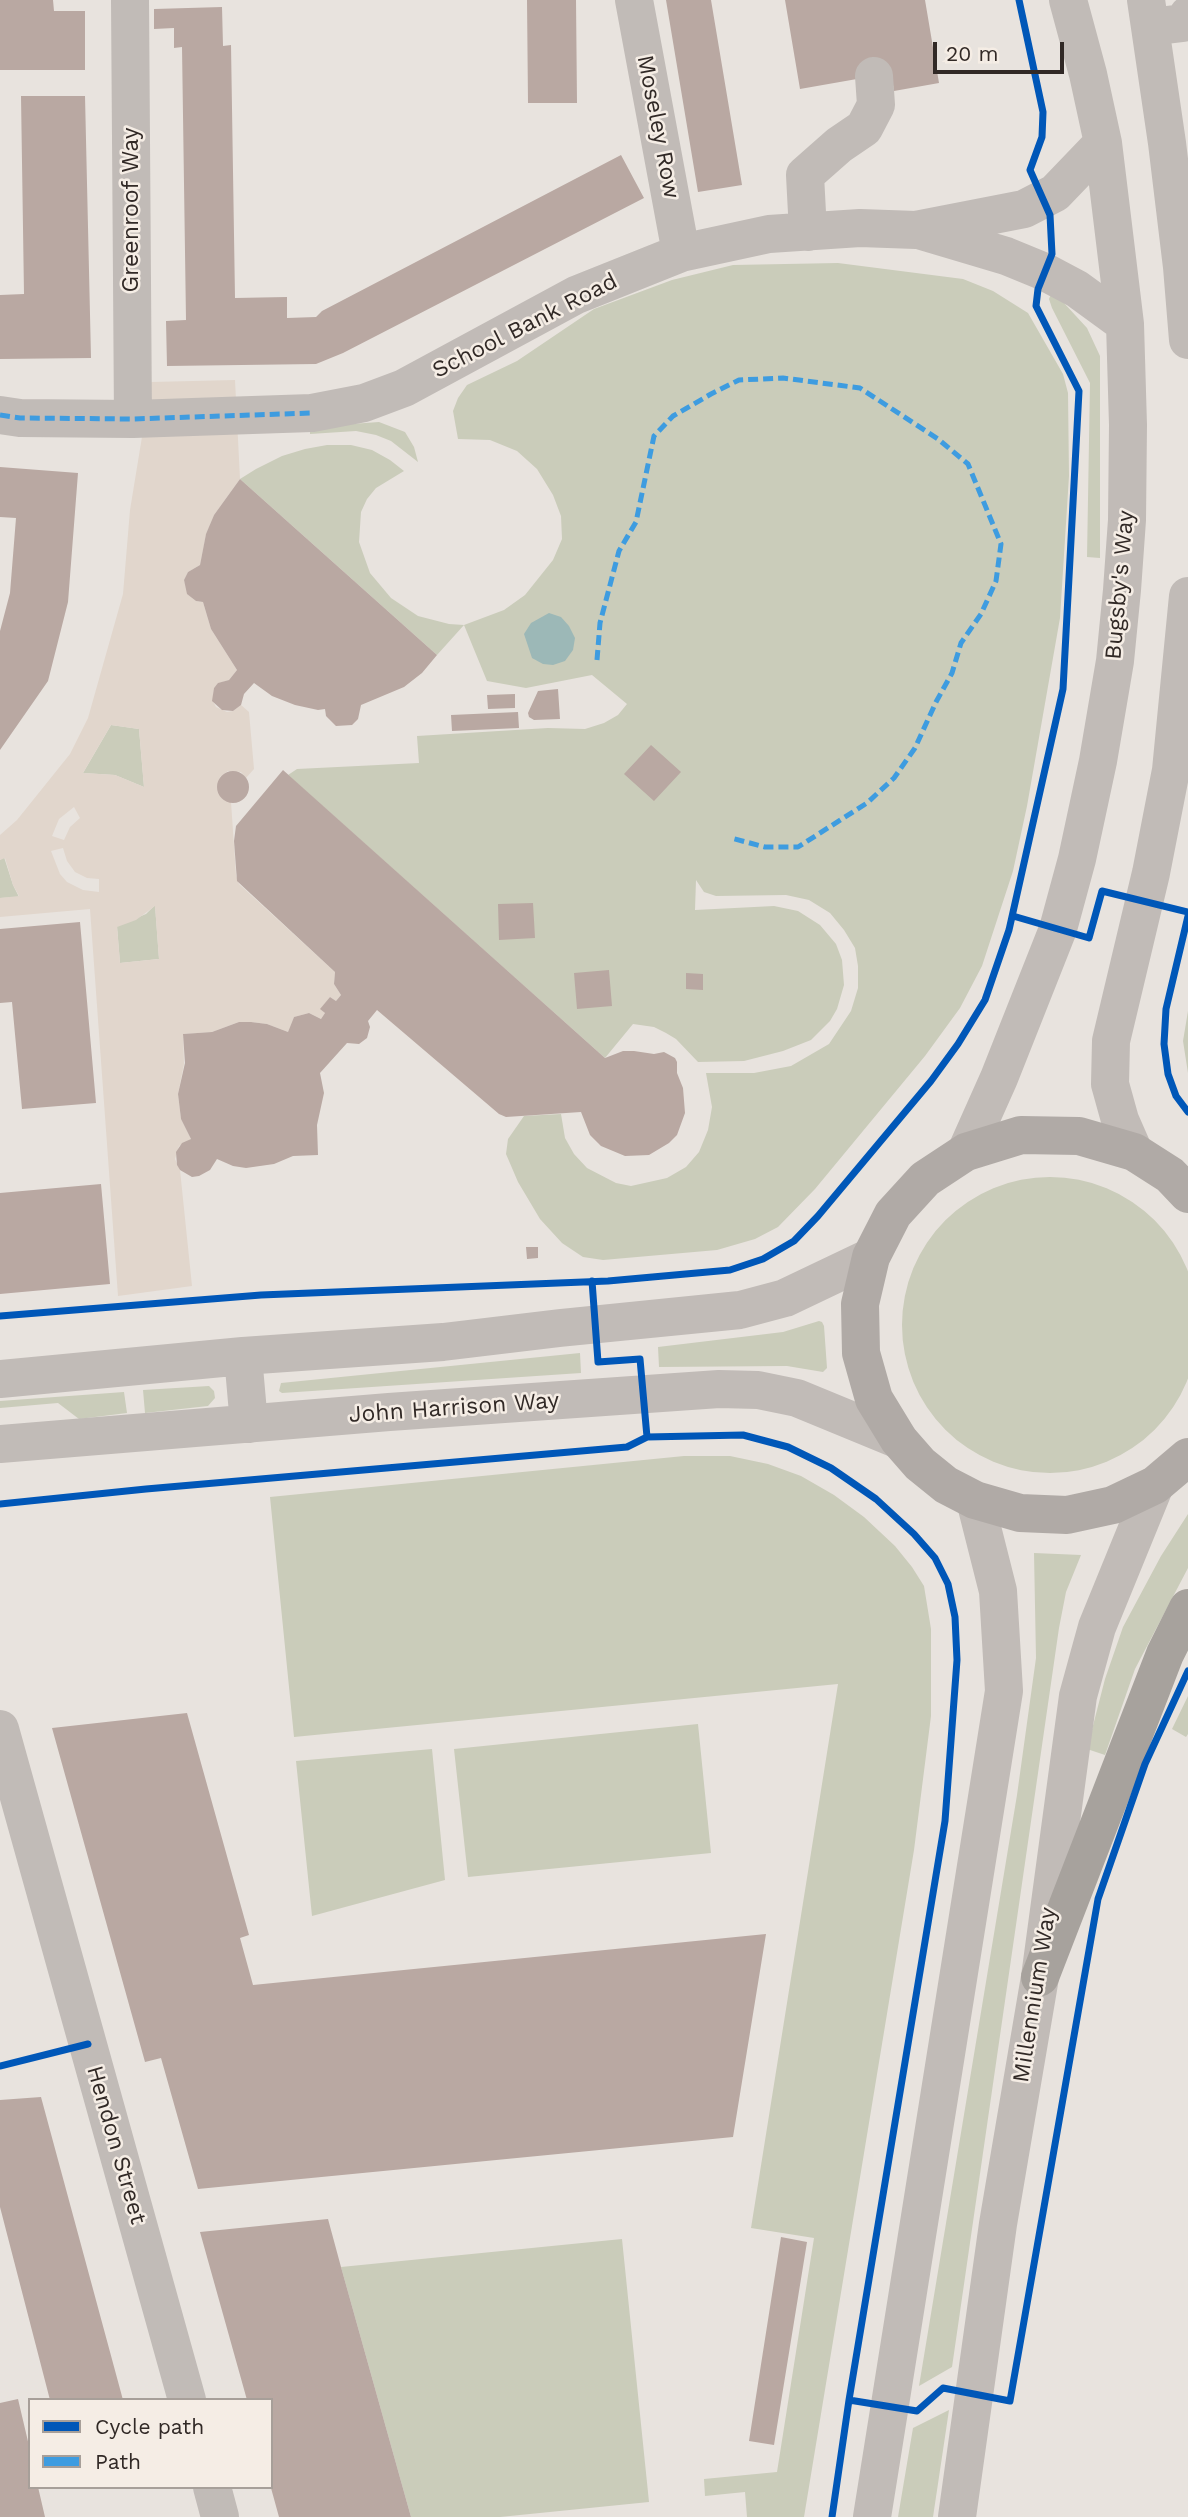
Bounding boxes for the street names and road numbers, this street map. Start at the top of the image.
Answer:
street label: Moseley Row [631,53,685,201]
street label: Greenroof Way [117,127,145,293]
street label: School Bank Road [428,267,622,385]
street label: Bugsby's Way [1100,509,1140,661]
street label: John Harrison Way [348,1387,560,1429]
street label: Millennium Way [1008,1905,1062,2085]
street label: Hendon Street [80,2062,152,2228]

